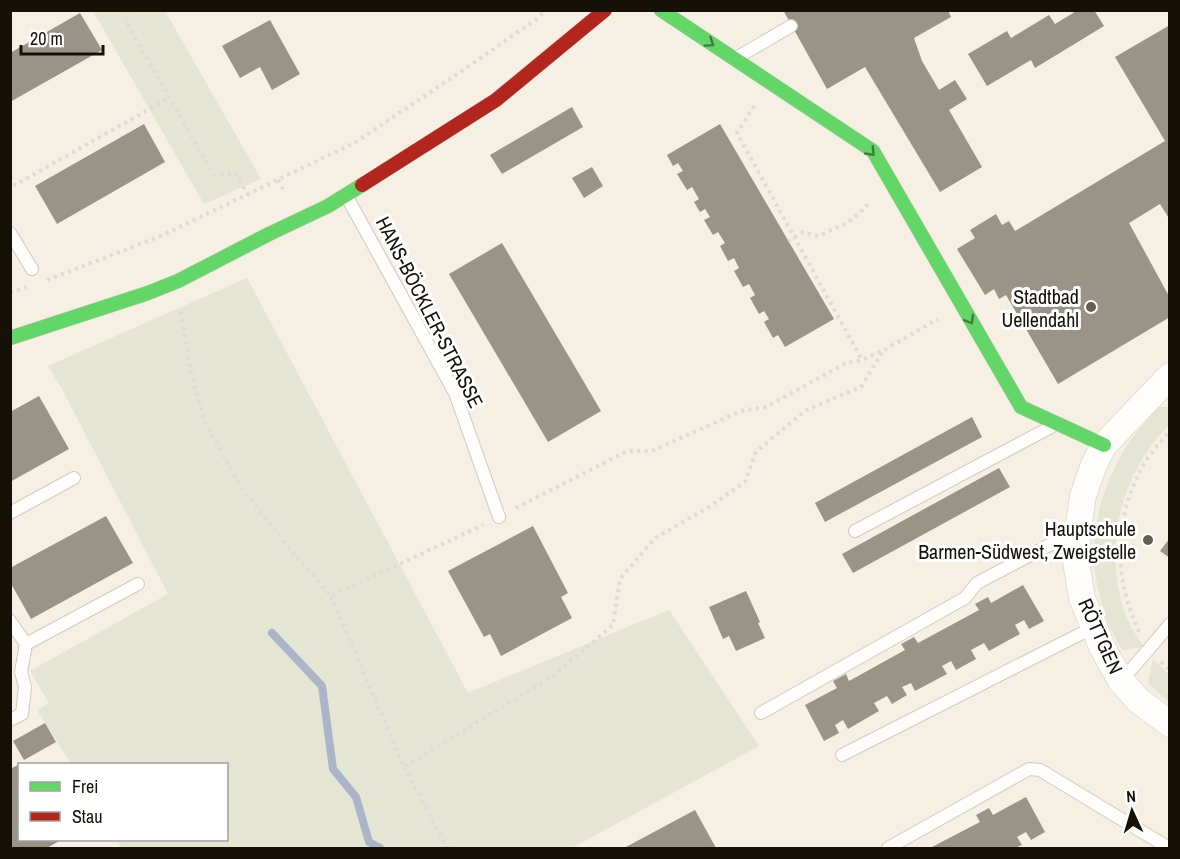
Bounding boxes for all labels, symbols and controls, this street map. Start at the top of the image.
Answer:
scale bar [21,18,104,56]
text: 20 m [30,26,63,51]
one-way arrow [703,36,714,47]
one-way arrow [864,146,875,156]
street label: HANS-BÖCKLER-STRASSE [370,212,490,412]
place label: Stadtbad Uellendahl [1002,283,1079,333]
marker: Stadtbad Uellendahl [1084,300,1098,314]
one-way arrow [962,314,974,324]
place label: Hauptschule Barmen-Südwest, Zweigstelle [918,515,1136,565]
marker: Hauptschule Barmen-Südwest, Zweigstelle [1141,533,1155,547]
street label: RÖTTGEN [1072,594,1130,678]
legend [18,763,228,841]
text: Frei [72,774,98,799]
north arrow [1102,781,1162,841]
text: N [1125,785,1136,807]
text: Stau [72,804,102,829]

